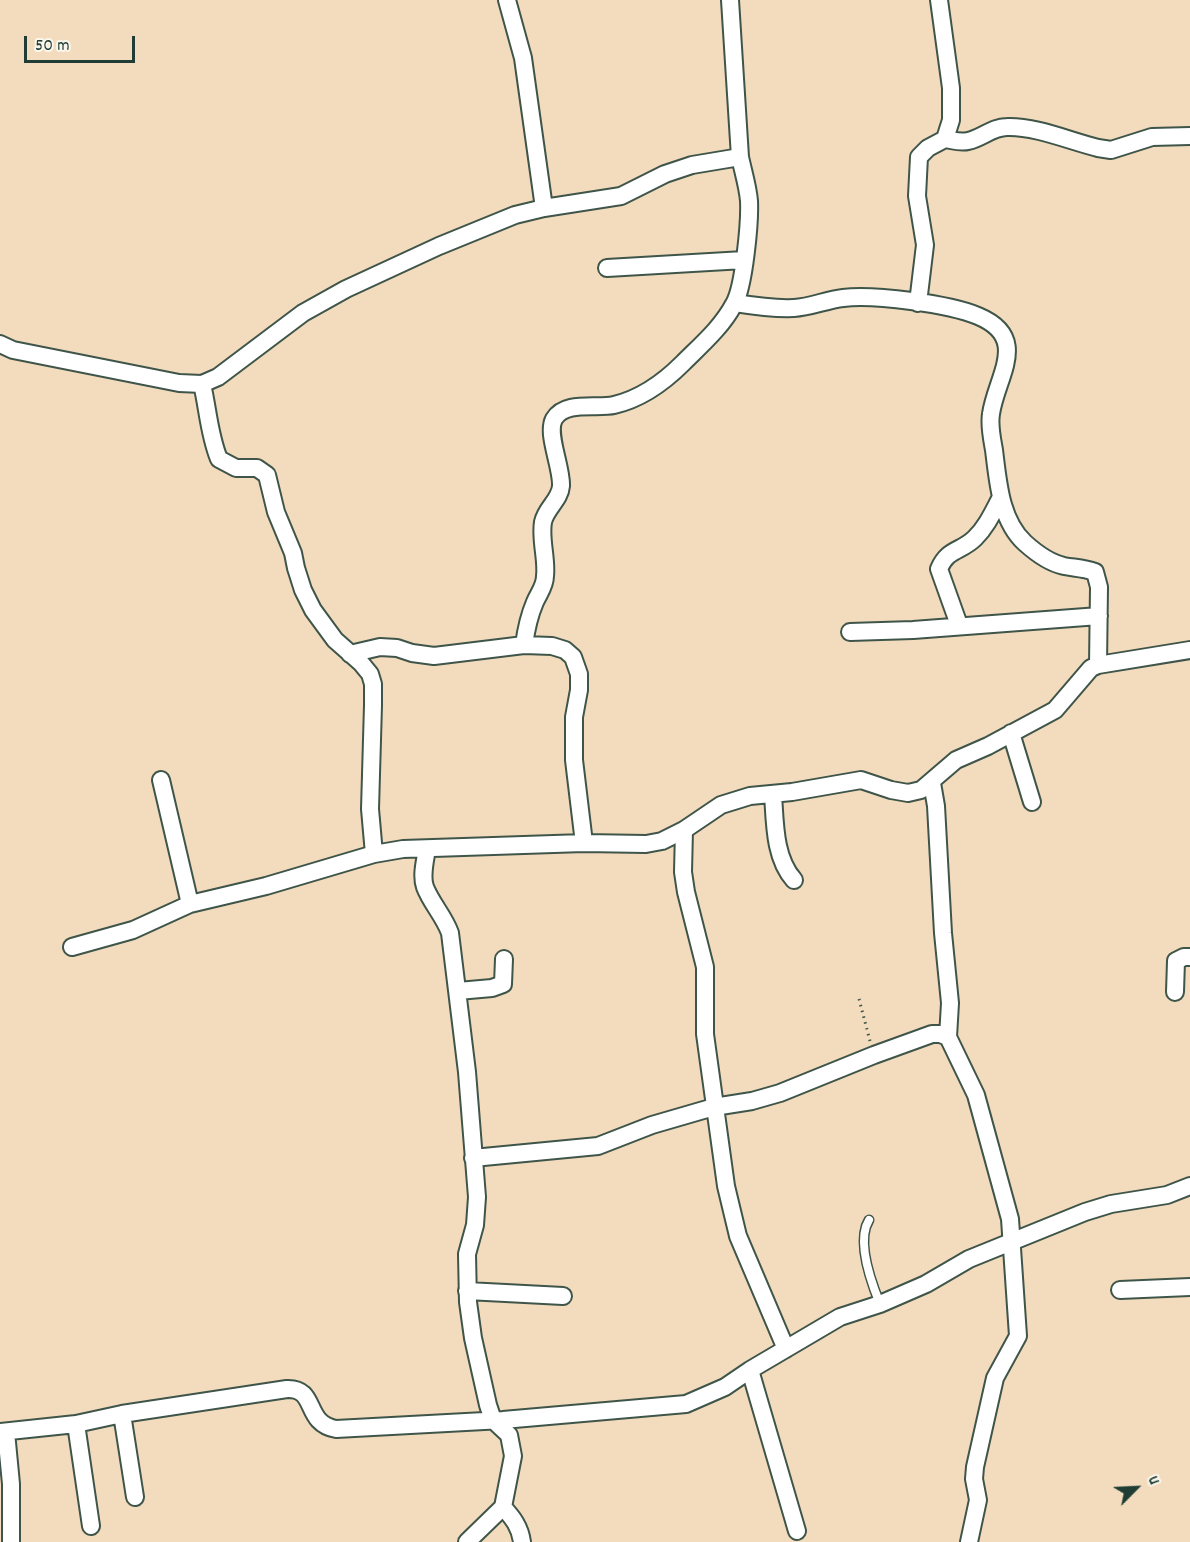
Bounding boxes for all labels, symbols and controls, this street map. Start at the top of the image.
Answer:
scale bar [27,24,138,62]
text: 50 m [35,34,70,59]
north arrow [1106,1458,1166,1518]
text: U [1141,1472,1165,1489]

